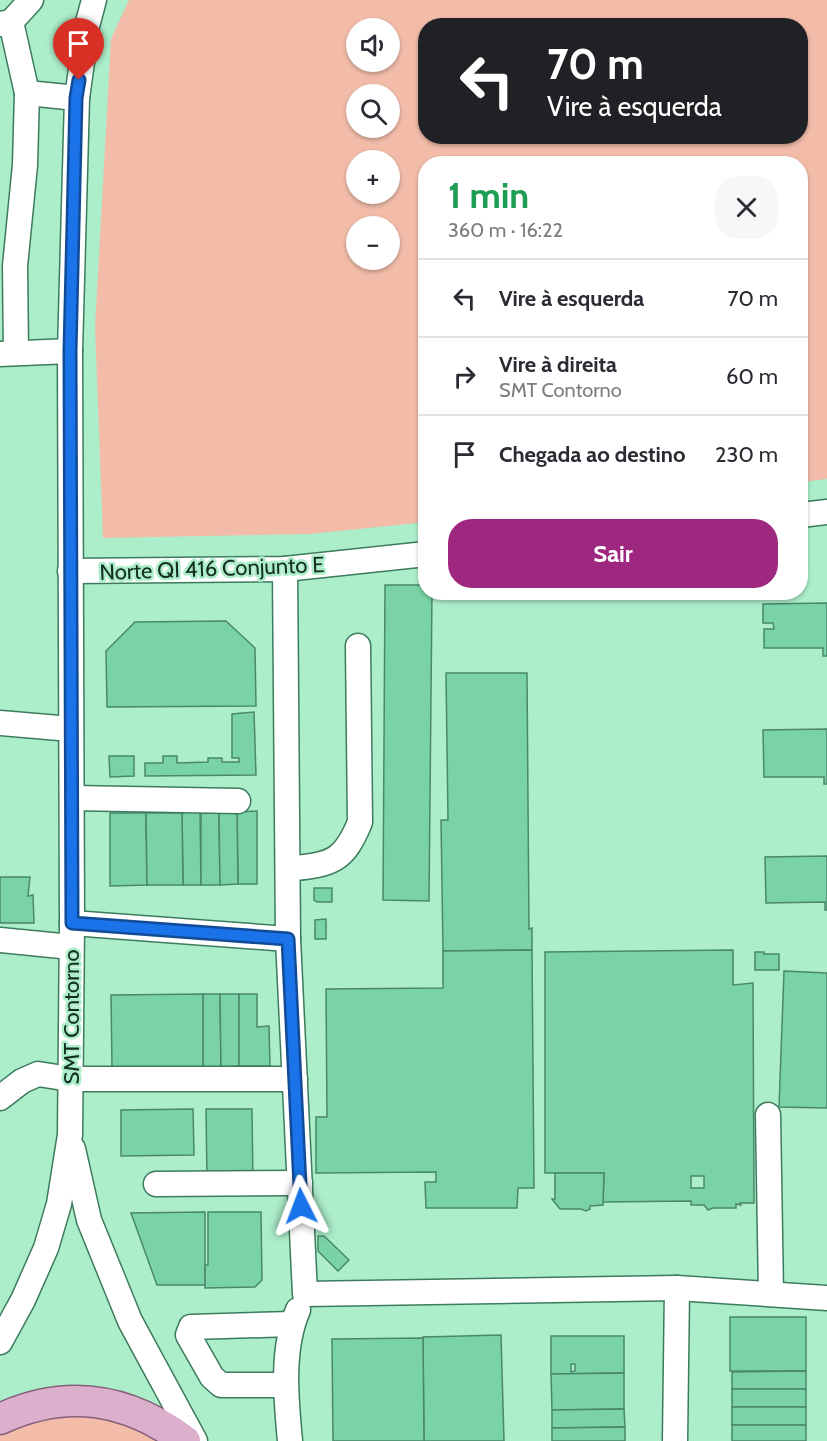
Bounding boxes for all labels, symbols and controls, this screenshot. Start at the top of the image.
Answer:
pin [53,18,104,80]
map controls [346,18,400,270]
button: sound [346,18,400,72]
icon: arrive [62,27,95,60]
text: 70 m [547,38,644,90]
icon: left [448,42,526,120]
button: search [346,84,400,138]
text: Vire à esquerda [547,90,722,123]
button: + [346,150,400,204]
text: 1 min [448,173,529,217]
button: close [715,176,778,239]
button: − [346,216,400,270]
text: 360 m · 16:22 [448,218,563,242]
icon: left [448,282,481,315]
text: Vire à esquerda [499,285,644,312]
text: 70 m [728,285,778,312]
text: Vire à direita [499,351,617,378]
icon: right [448,360,481,393]
text: 60 m [726,363,778,390]
text: SMT Contorno [499,378,622,402]
icon: arrive [448,438,481,471]
text: Chegada ao destino [499,441,685,468]
text: 230 m [715,441,778,468]
button: Sair [448,519,778,588]
street label: Norte QI 416 Conjunto E [99,551,325,586]
street label: SMT Contorno [58,949,85,1085]
position arrow [269,1174,333,1238]

